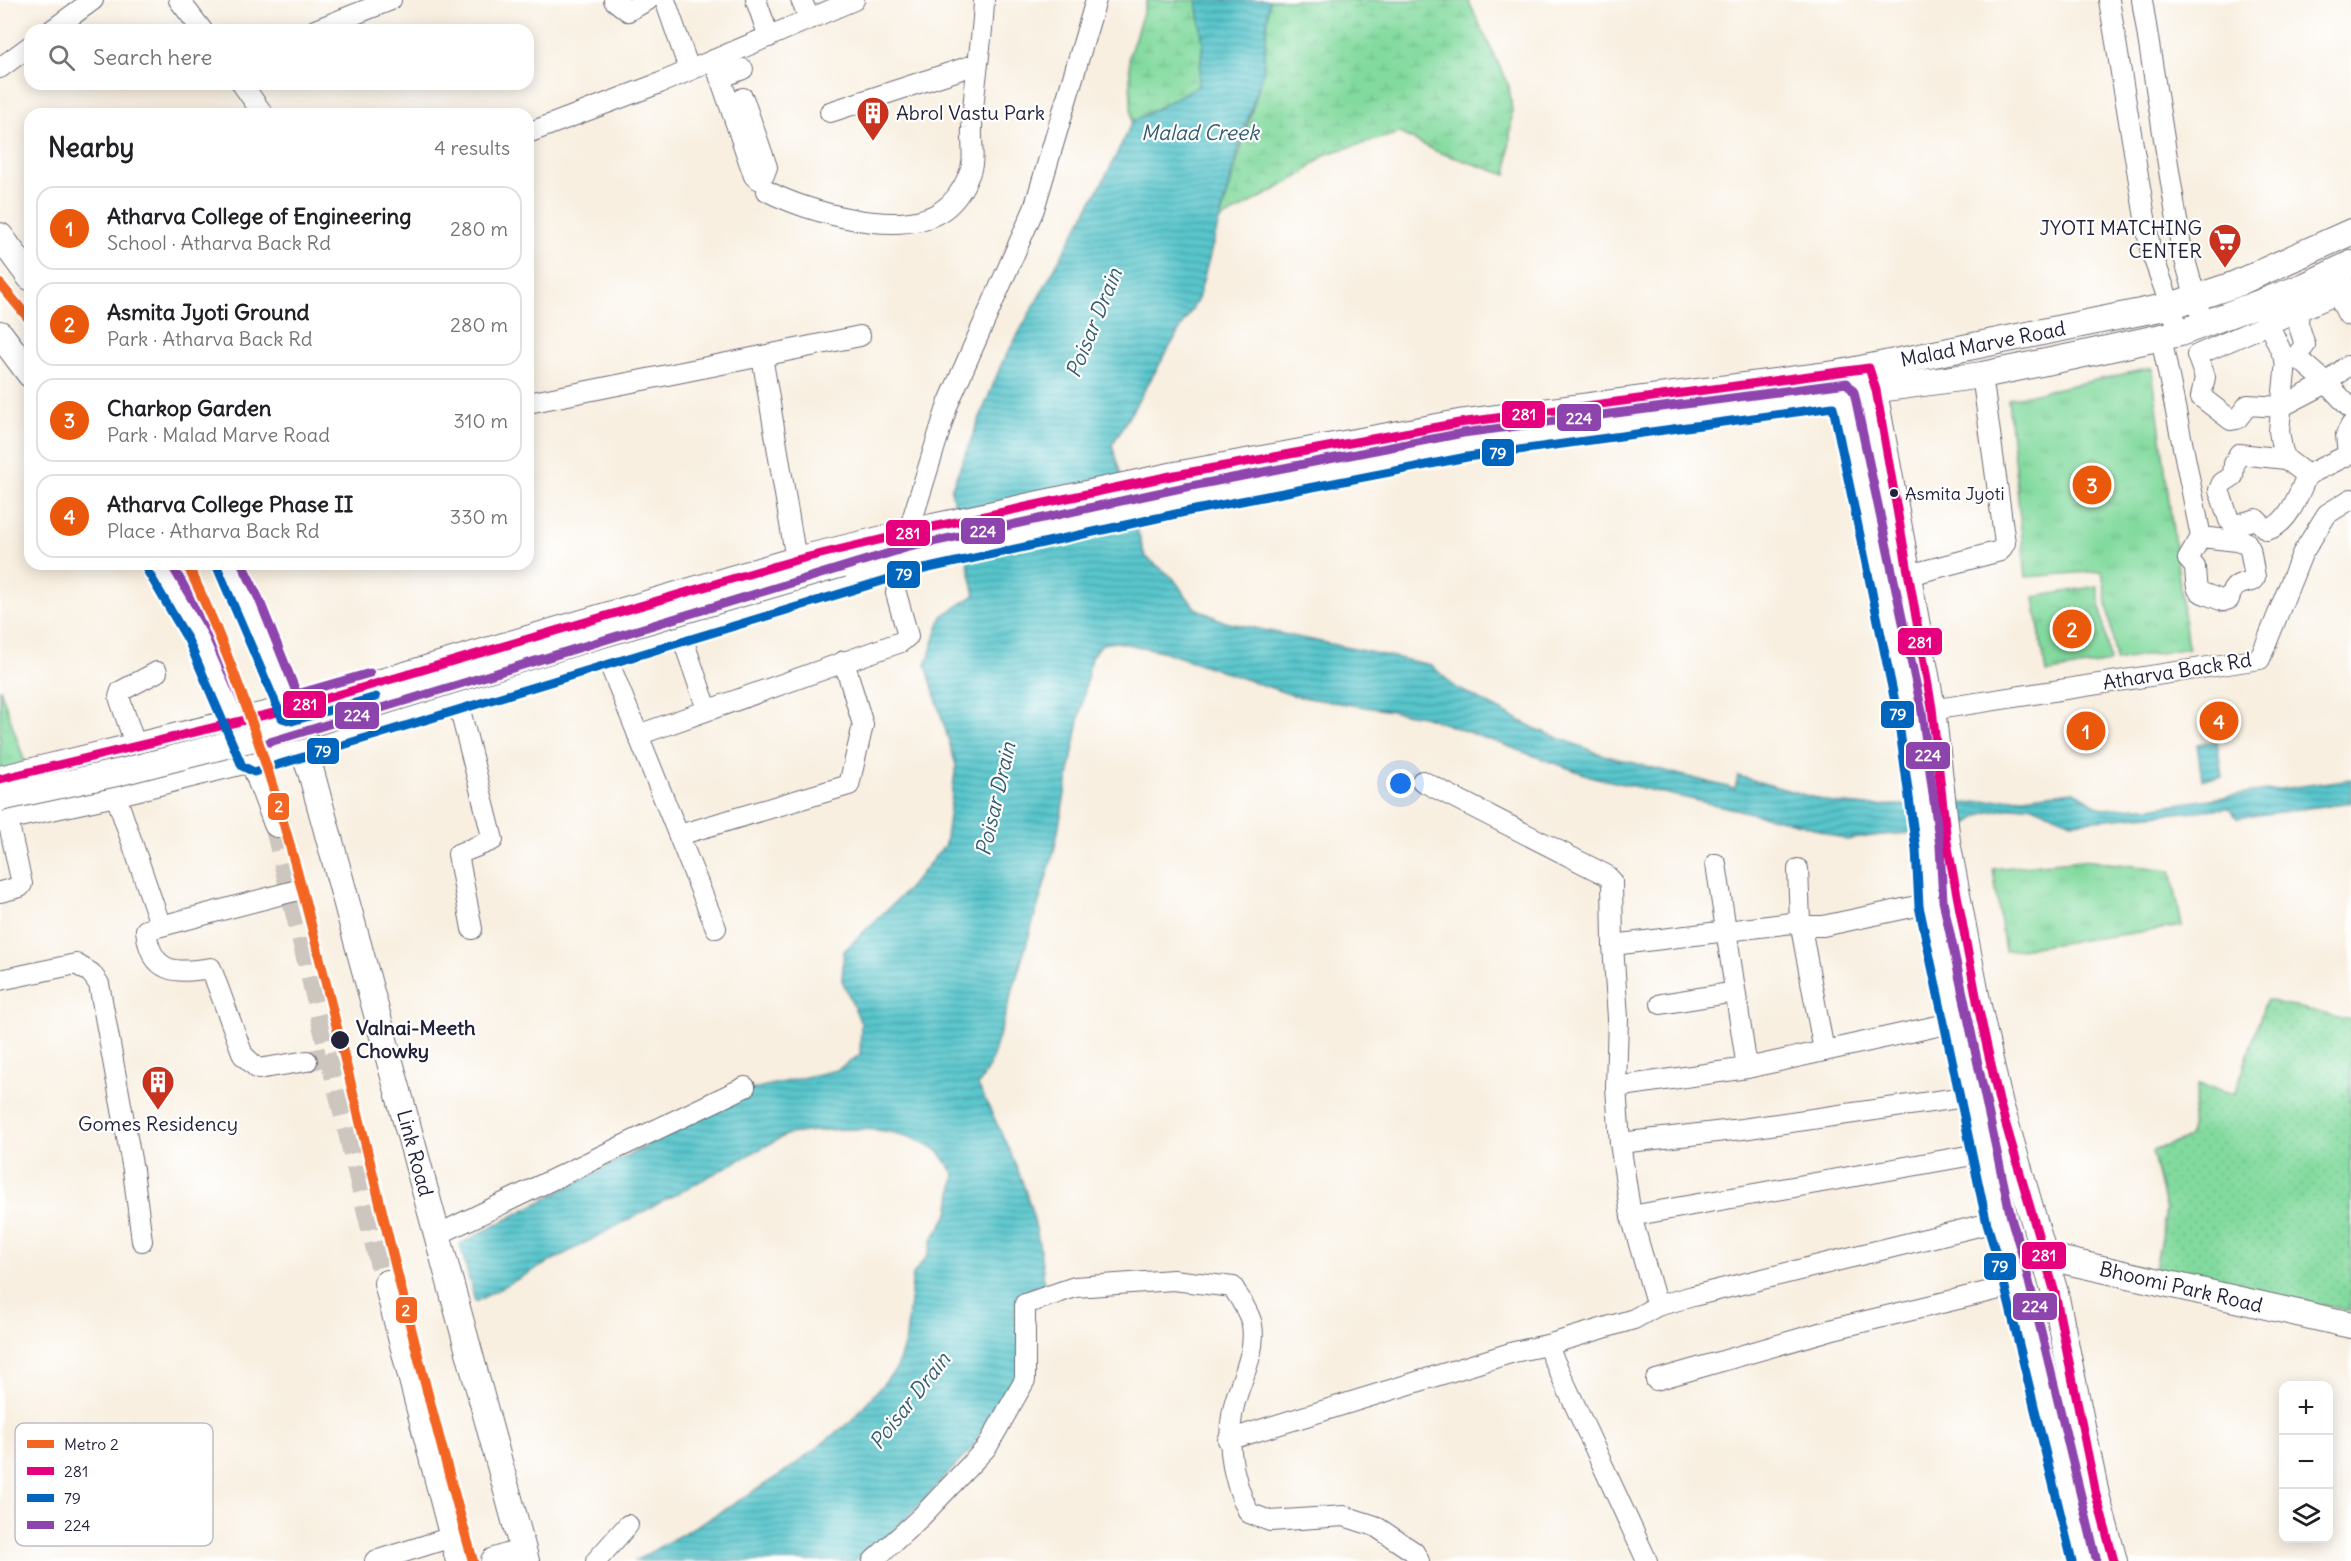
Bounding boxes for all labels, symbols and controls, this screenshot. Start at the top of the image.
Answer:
search box [24,24,534,90]
icon: search [45,41,78,74]
text: Search here [93,43,212,71]
building icon: Abrol Vastu Park [855,95,891,142]
place label: Abrol Vastu Park [896,100,1045,125]
water label: Malad Creek [1141,119,1260,146]
text: Nearby [48,131,134,164]
text: 4 results [434,135,510,160]
text: Atharva College of Engineering [107,202,411,230]
place label: JYOTI MATCHING CENTER [2040,215,2202,263]
text: 1 [66,216,73,241]
text: 280 m [450,216,508,241]
supermarket icon: JYOTI MATCHING CENTER [2207,222,2243,269]
text: School · Atharva Back Rd [107,230,331,255]
water label: Poisar Drain [1059,263,1128,382]
text: Asmita Jyoti Ground [107,298,310,326]
text: 2 [64,312,75,337]
text: 280 m [450,312,508,337]
street label: Malad Marve Road [1898,315,2068,372]
text: Park · Atharva Back Rd [107,326,313,351]
text: Charkop Garden [107,394,272,422]
line badge: 281 [1501,400,1546,429]
line badge: 224 [1556,403,1602,432]
text: 281 [1512,404,1536,424]
text: 3 [64,408,75,433]
text: 310 m [453,408,508,433]
text: 224 [1566,408,1592,428]
text: Park · Malad Marve Road [107,422,330,447]
line badge: 79 [1481,438,1515,467]
text: 79 [1489,443,1507,463]
pin: 3 [2072,462,2112,508]
place label: Asmita Jyoti [1905,482,2005,505]
marker: Asmita Jyoti [1888,487,1900,499]
text: Atharva College Phase II [107,490,353,518]
text: 4 [64,504,75,529]
text: 330 m [450,504,508,529]
line badge: 224 [960,517,1006,545]
text: Place · Atharva Back Rd [107,518,320,543]
line badge: 281 [885,519,931,547]
text: 224 [970,521,996,541]
text: 281 [896,523,920,543]
line badge: 79 [886,560,921,589]
text: 79 [895,564,913,584]
pin: 2 [2052,606,2092,652]
line badge: 281 [1897,627,1943,656]
text: 281 [1908,632,1932,652]
street label: Atharva Back Rd [2101,646,2253,695]
line badge: 281 [282,690,327,719]
text: 281 [293,694,317,714]
pin: 4 [2200,698,2238,744]
line badge: 79 [1880,700,1915,729]
line badge: 224 [334,701,380,730]
text: 79 [1889,704,1907,724]
text: 224 [344,705,370,725]
pin: 1 [2066,708,2106,754]
line badge: 79 [306,737,340,765]
water label: Poisar Drain [969,739,1022,858]
text: 79 [314,741,332,761]
line badge: 224 [1905,741,1951,770]
text: 224 [1915,745,1941,765]
your location [1386,769,1415,798]
line badge: 2 [267,792,290,821]
text: 2 [275,796,284,816]
place label: Valnai-Meeth Chowky [356,1015,476,1063]
marker: Valnai-Meeth Chowky [329,1029,351,1051]
building icon: Gomes Residency [140,1064,176,1111]
street label: Link Road [392,1107,439,1199]
place label: Gomes Residency [78,1111,238,1136]
line badge: 281 [2021,1241,2067,1270]
text: 281 [2032,1245,2056,1265]
line badge: 79 [1983,1252,2017,1281]
text: 79 [1991,1256,2009,1276]
street label: Bhoomi Park Road [2097,1256,2265,1318]
line badge: 224 [2012,1292,2058,1321]
line badge: 2 [395,1296,418,1324]
text: 224 [2022,1296,2048,1316]
text: 2 [402,1300,411,1320]
water label: Poisar Drain [863,1346,956,1455]
map controls [2279,1381,2333,1543]
button: + [2279,1381,2333,1435]
legend [15,1423,213,1546]
text: Metro 2 [64,1434,119,1454]
button: − [2279,1435,2333,1489]
text: 281 [64,1461,88,1481]
text: 79 [64,1488,81,1508]
button: layers [2279,1489,2333,1543]
text: 224 [64,1515,91,1535]

